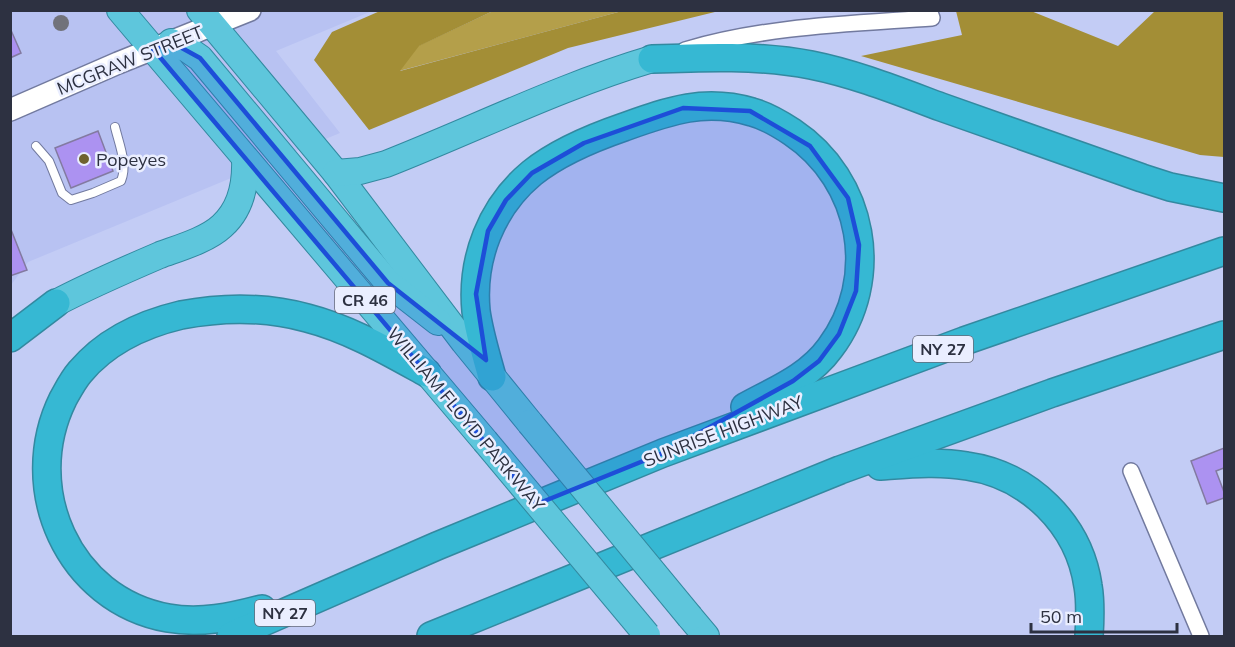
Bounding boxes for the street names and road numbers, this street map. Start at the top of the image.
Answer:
street label: MCGRAW STREET [53,20,207,100]
road number: CR 46 [335,287,395,313]
street label: WILLIAM FLOYD PARKWAY [382,322,550,517]
road number: NY 27 [913,336,973,362]
street label: SUNRISE HIGHWAY [640,390,807,472]
road number: NY 27 [255,600,315,626]

